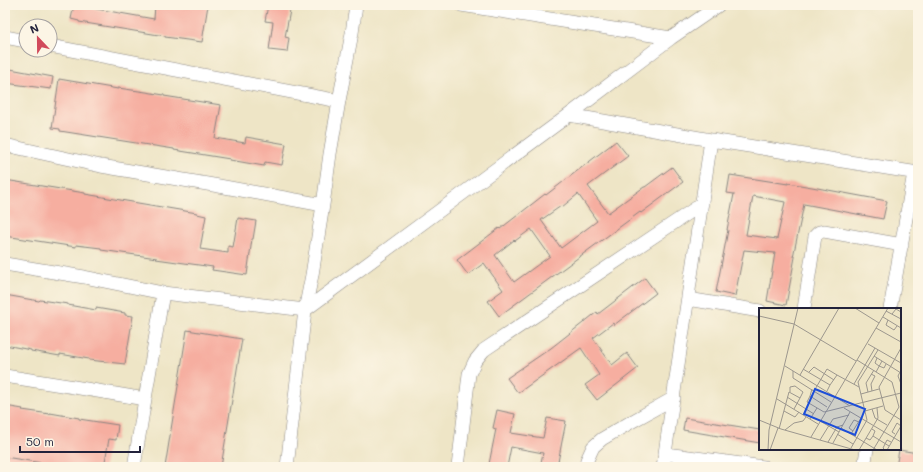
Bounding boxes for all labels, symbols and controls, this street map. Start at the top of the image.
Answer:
north arrow [18,18,58,58]
text: N [27,20,41,37]
inset map [759,308,901,450]
scale bar [20,428,140,454]
text: 50 m [26,433,54,449]

